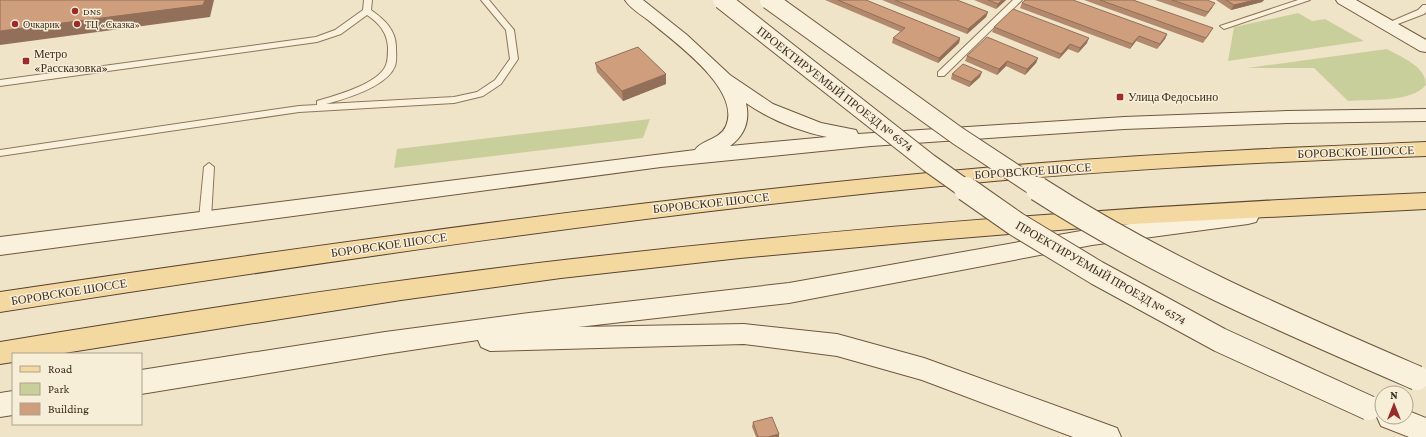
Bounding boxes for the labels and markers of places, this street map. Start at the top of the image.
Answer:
marker: DNS [70,6,80,16]
place label: DNS [83,6,101,17]
marker: Очкарик [10,19,20,29]
place label: Очкарик [23,19,60,30]
marker: ТЦ «Сказка» [72,19,82,29]
place label: ТЦ «Сказка» [85,19,140,30]
place label: Метро «Рассказовка» [34,47,108,75]
marker: Метро «Рассказовка» [21,56,31,66]
place label: Улица Федосьино [1128,90,1218,104]
marker: Улица Федосьино [1115,92,1125,102]

